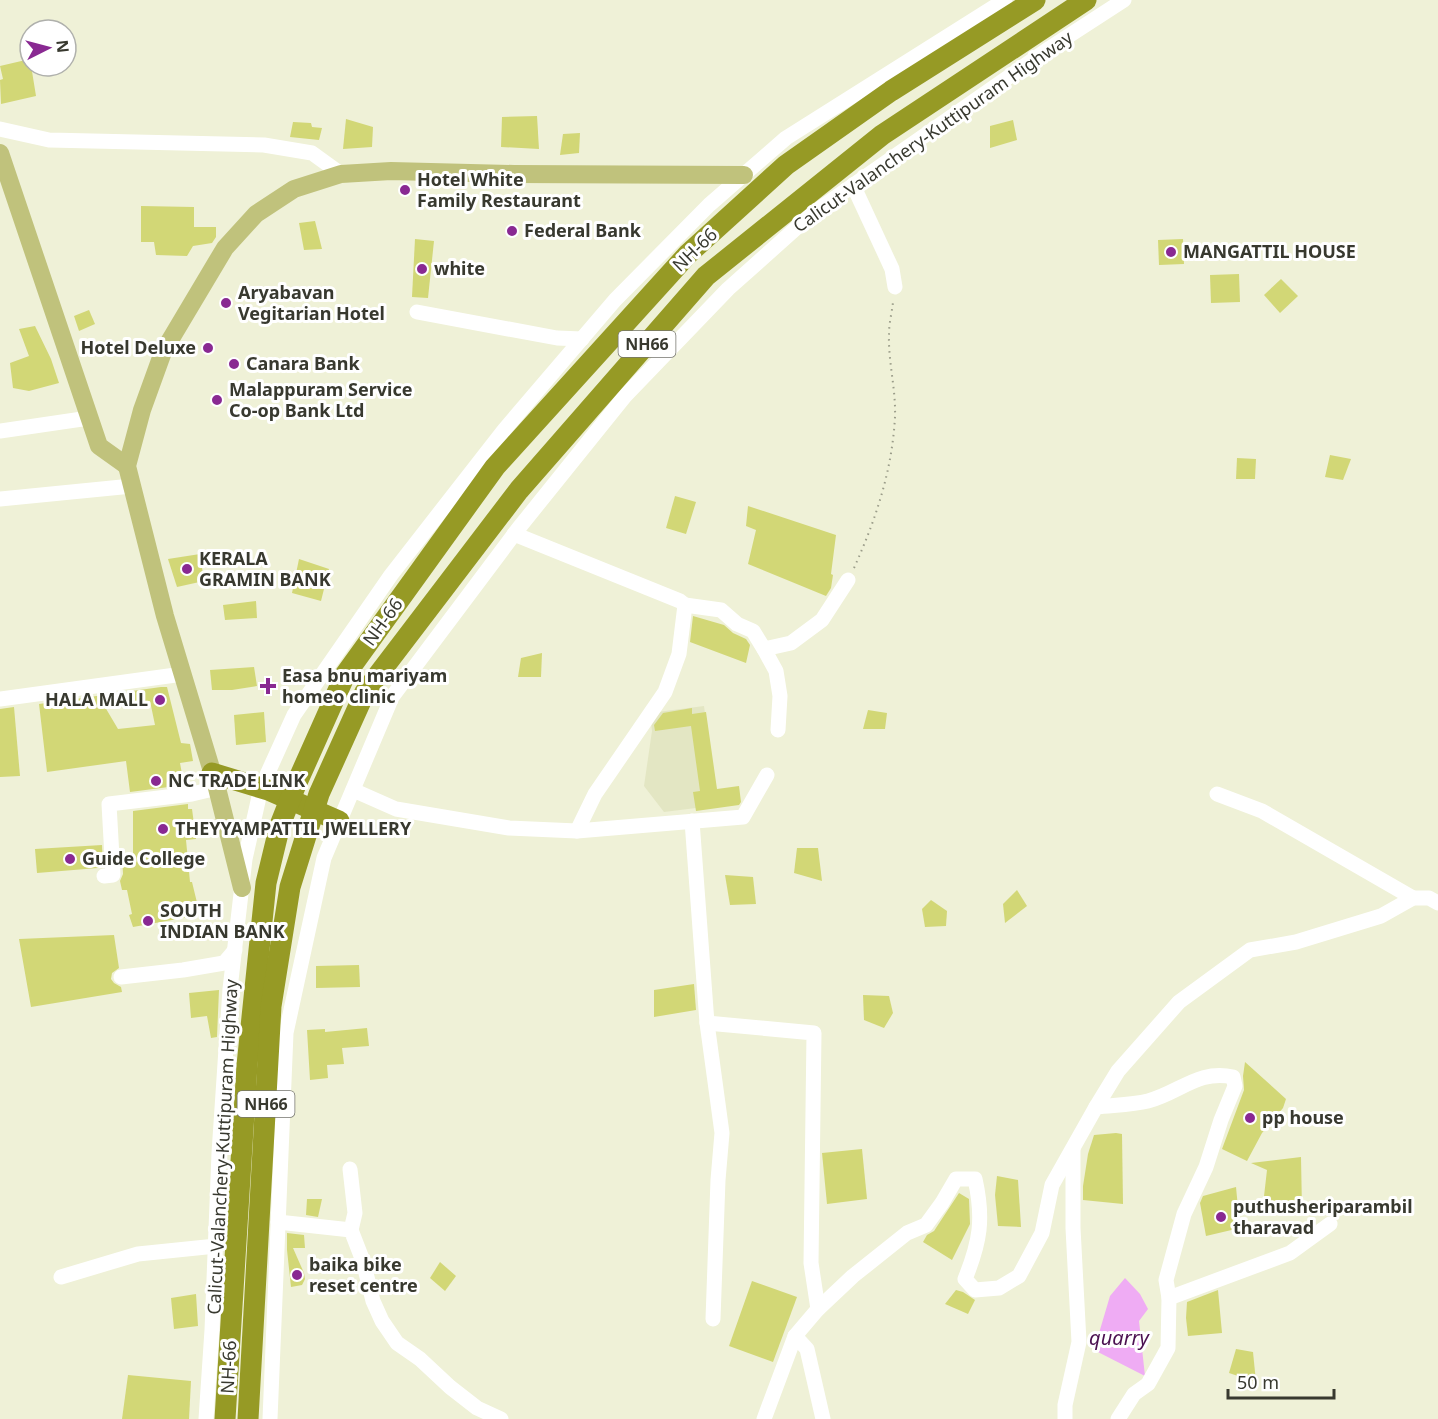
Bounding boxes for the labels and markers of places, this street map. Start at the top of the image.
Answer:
place label: Hotel White Family Restaurant [417,167,581,212]
marker: Hotel White Family Restaurant [398,183,412,197]
place label: Federal Bank [524,218,642,242]
marker: Federal Bank [505,224,519,238]
place label: MANGATTIL HOUSE [1183,239,1356,263]
marker: MANGATTIL HOUSE [1164,245,1178,259]
place label: white [434,256,485,280]
marker: white [415,262,429,276]
place label: Aryabavan Vegitarian Hotel [238,280,385,325]
marker: Aryabavan Vegitarian Hotel [219,296,233,310]
place label: Hotel Deluxe [81,335,196,359]
marker: Hotel Deluxe [201,341,215,355]
place label: Canara Bank [246,351,360,375]
marker: Canara Bank [227,357,241,371]
place label: Malappuram Service Co-op Bank Ltd [229,377,412,422]
marker: Malappuram Service Co-op Bank Ltd [210,393,224,407]
place label: KERALA GRAMIN BANK [199,546,331,591]
marker: KERALA GRAMIN BANK [180,562,194,576]
place label: Easa bnu mariyam homeo clinic [282,663,447,708]
marker: Easa bnu mariyam homeo clinic [259,677,277,695]
place label: HALA MALL [45,687,148,711]
marker: HALA MALL [153,693,167,707]
place label: NC TRADE LINK [168,768,305,792]
marker: NC TRADE LINK [149,774,163,788]
place label: THEYYAMPATTIL JWELLERY [175,816,412,840]
marker: THEYYAMPATTIL JWELLERY [156,822,170,836]
place label: Guide College [82,846,205,870]
marker: Guide College [63,852,77,866]
place label: SOUTH INDIAN BANK [160,898,285,943]
marker: SOUTH INDIAN BANK [141,914,155,928]
place label: pp house [1262,1105,1344,1129]
marker: pp house [1243,1111,1257,1125]
place label: puthusheriparambil tharavad [1233,1194,1413,1239]
marker: puthusheriparambil tharavad [1214,1210,1228,1224]
place label: baika bike reset centre [309,1252,418,1297]
marker: baika bike reset centre [290,1268,304,1282]

